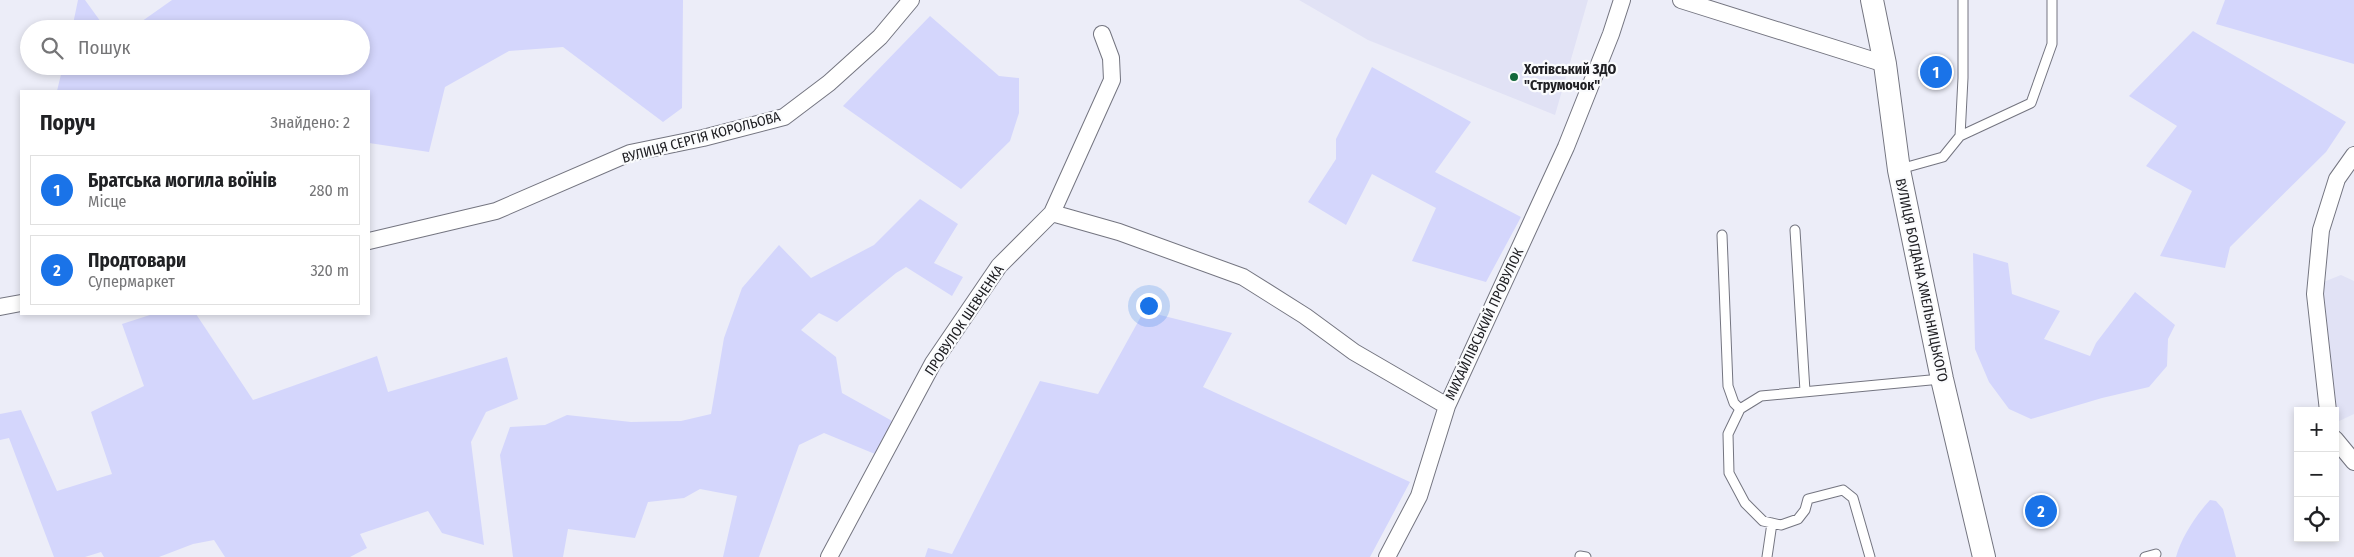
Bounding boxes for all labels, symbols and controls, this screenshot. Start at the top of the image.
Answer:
search box [20,20,370,75]
icon: search [38,34,66,62]
text: Пошук [78,36,130,59]
pin: 1 [1920,53,1952,91]
place label: Хотівський ЗДО "Струмочок" [1523,61,1617,94]
marker: Хотівський ЗДО "Струмочок" [1508,71,1520,83]
street label: ВУЛИЦЯ СЕРГІЯ КОРОЛЬОВА [620,108,783,167]
text: Поруч [40,110,96,136]
text: Знайдено: 2 [270,113,350,132]
text: Братська могила воїнів [88,169,277,192]
street label: ВУЛИЦЯ БОГДАНА ХМЕЛЬНИЦЬКОГО [1892,177,1951,384]
text: 1 [54,181,60,200]
text: 280 m [310,181,349,200]
text: Місце [88,192,126,211]
street label: МИХАЙЛІВСЬКИЙ ПРОВУЛОК [1442,245,1527,403]
text: Продтовари [88,249,186,272]
text: 2 [53,261,61,280]
text: 320 m [310,261,349,280]
street label: ПРОВУЛОК ШЕВЧЕНКА [921,261,1008,379]
text: Супермаркет [88,272,175,291]
your location [1136,293,1162,319]
map controls [2294,407,2339,542]
button: + [2294,407,2339,452]
button: − [2294,452,2339,497]
pin: 2 [2025,492,2057,530]
button: locate [2294,497,2339,542]

